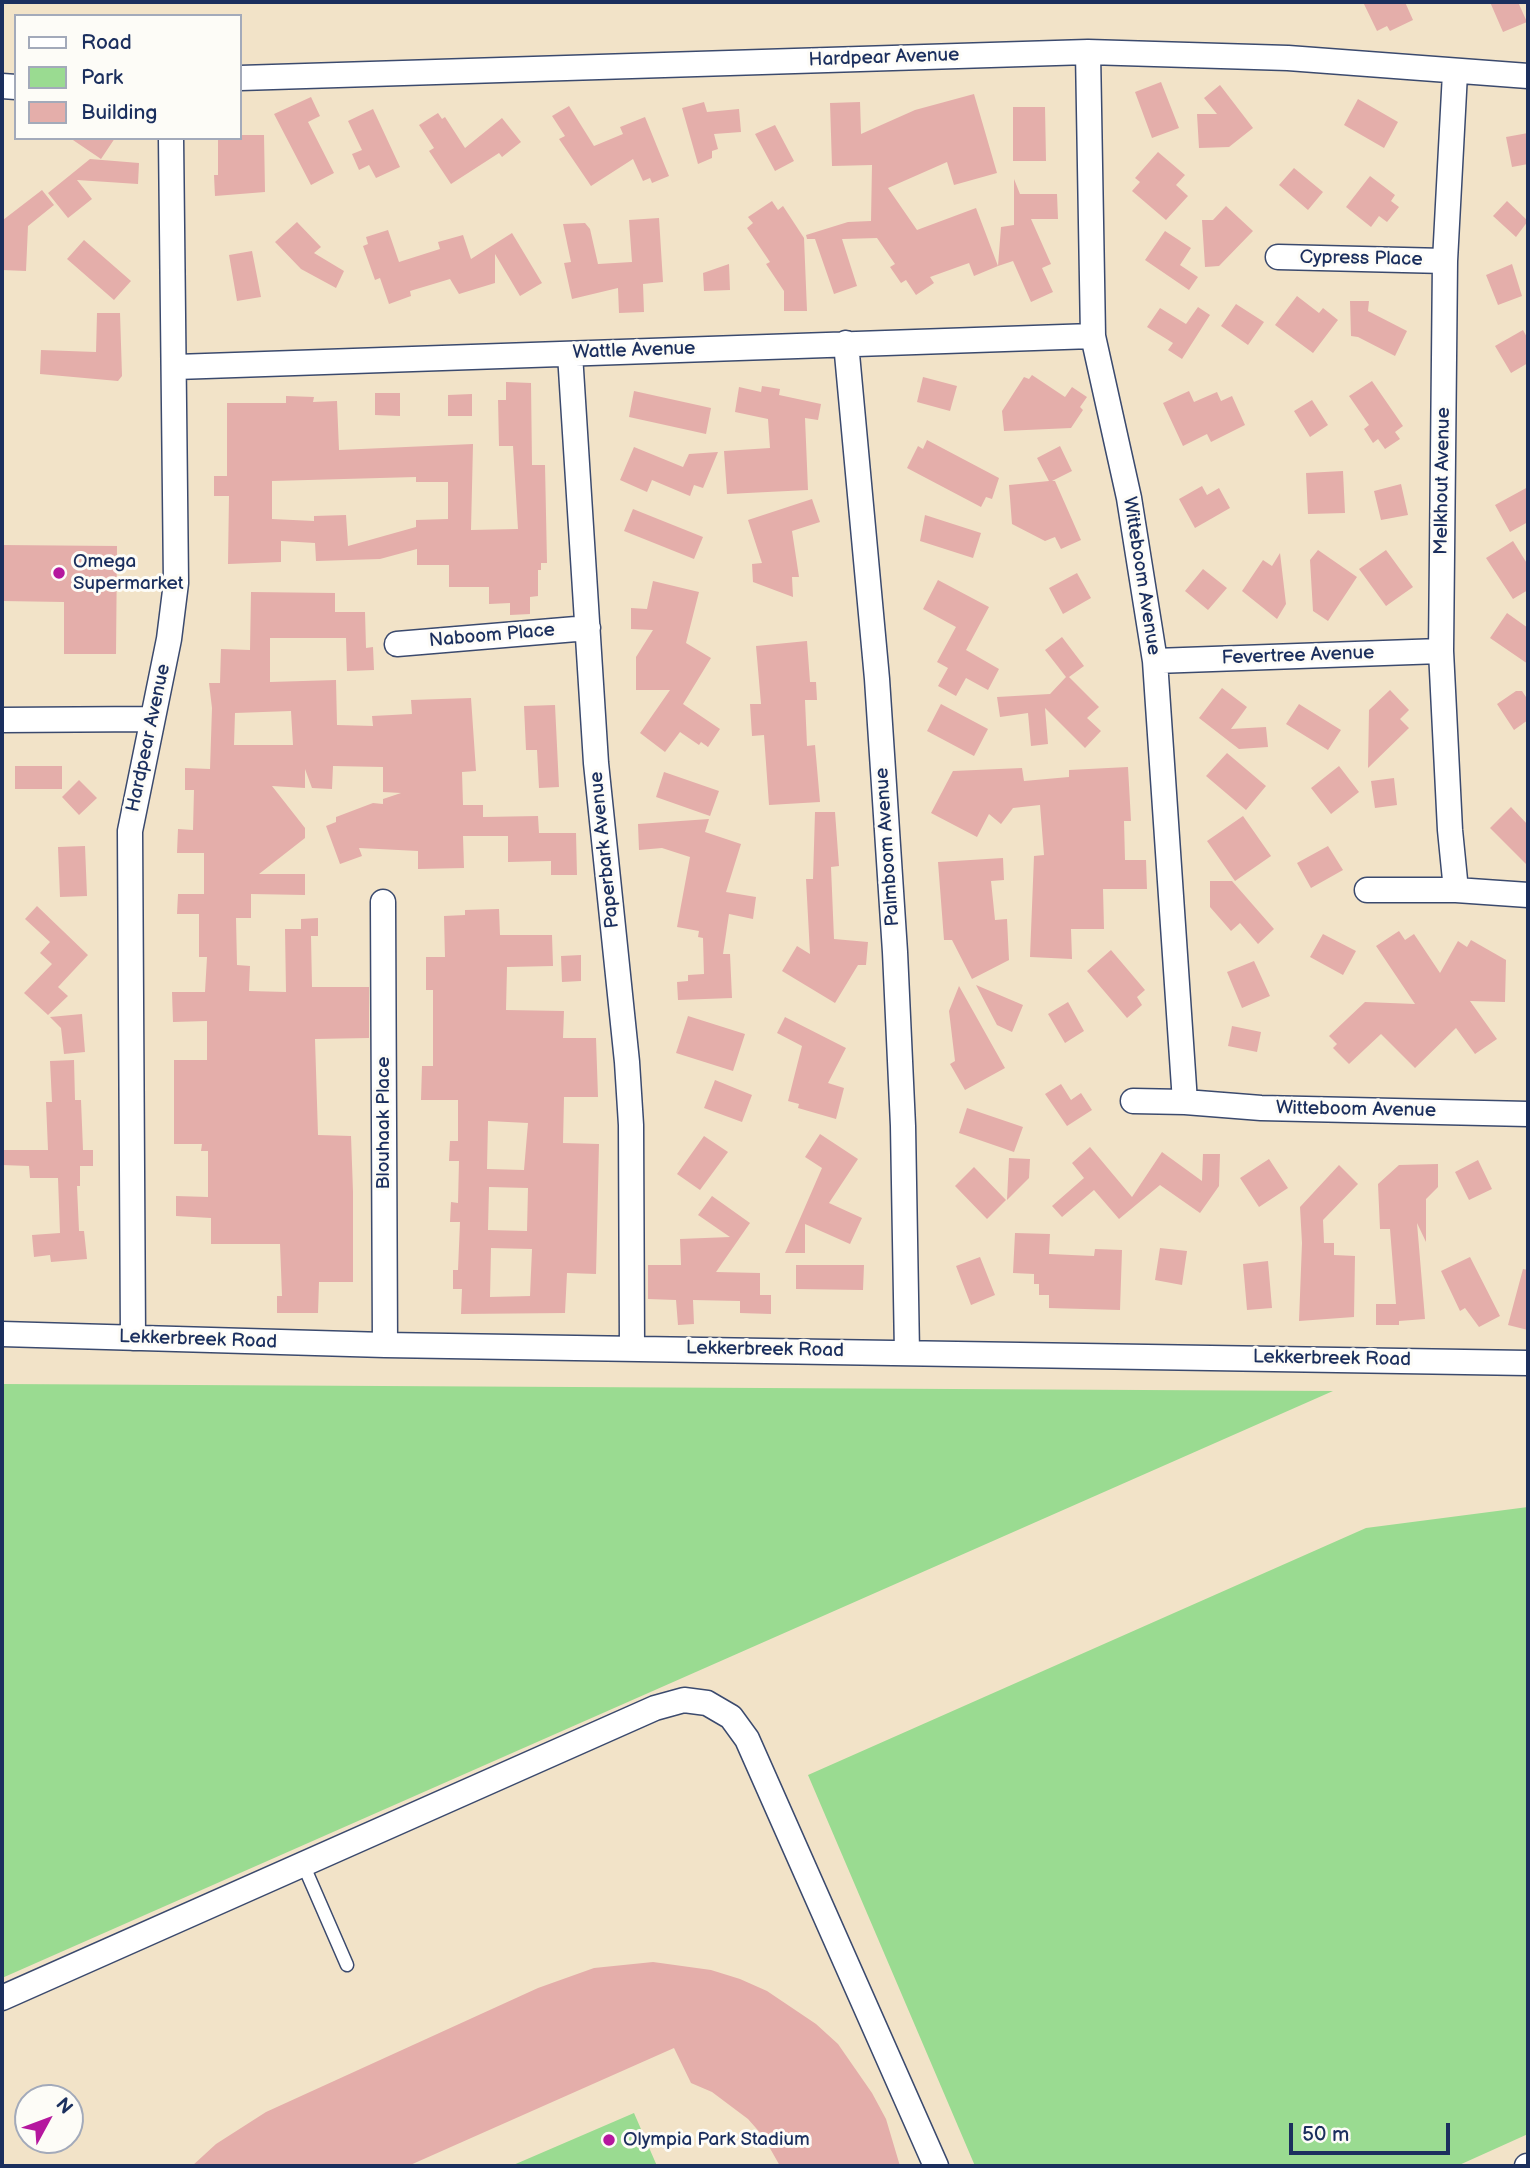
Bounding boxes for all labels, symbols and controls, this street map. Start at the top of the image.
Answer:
legend [14,14,242,140]
text: Road [81,30,132,55]
street label: Hardpear Avenue [808,44,960,72]
text: Park [81,65,123,90]
text: Building [81,100,157,125]
street label: Cypress Place [1299,247,1423,271]
street label: Wattle Avenue [572,337,696,365]
street label: Melkhout Avenue [1430,407,1456,555]
street label: Witteboom Avenue [1117,495,1165,657]
place label: Omega Supermarket [73,551,184,595]
marker: Omega Supermarket [51,565,67,581]
street label: Naboom Place [428,619,556,653]
street label: Fevertree Avenue [1221,642,1375,670]
street label: Hardpear Avenue [122,662,176,814]
street label: Palmboom Avenue [871,767,905,927]
street label: Paperbark Avenue [585,770,625,930]
street label: Blouhaak Place [373,1057,395,1189]
street label: Witteboom Avenue [1276,1097,1436,1123]
street label: Lekkerbreek Road [119,1326,277,1354]
street label: Lekkerbreek Road [686,1337,844,1363]
street label: Lekkerbreek Road [1253,1346,1411,1372]
north arrow [14,2084,84,2154]
text: N [50,2093,77,2119]
scale bar [1292,2108,1453,2152]
text: 50 m [1302,2122,1349,2147]
place label: Olympia Park Stadium [623,2129,810,2151]
marker: Olympia Park Stadium [601,2132,617,2148]

